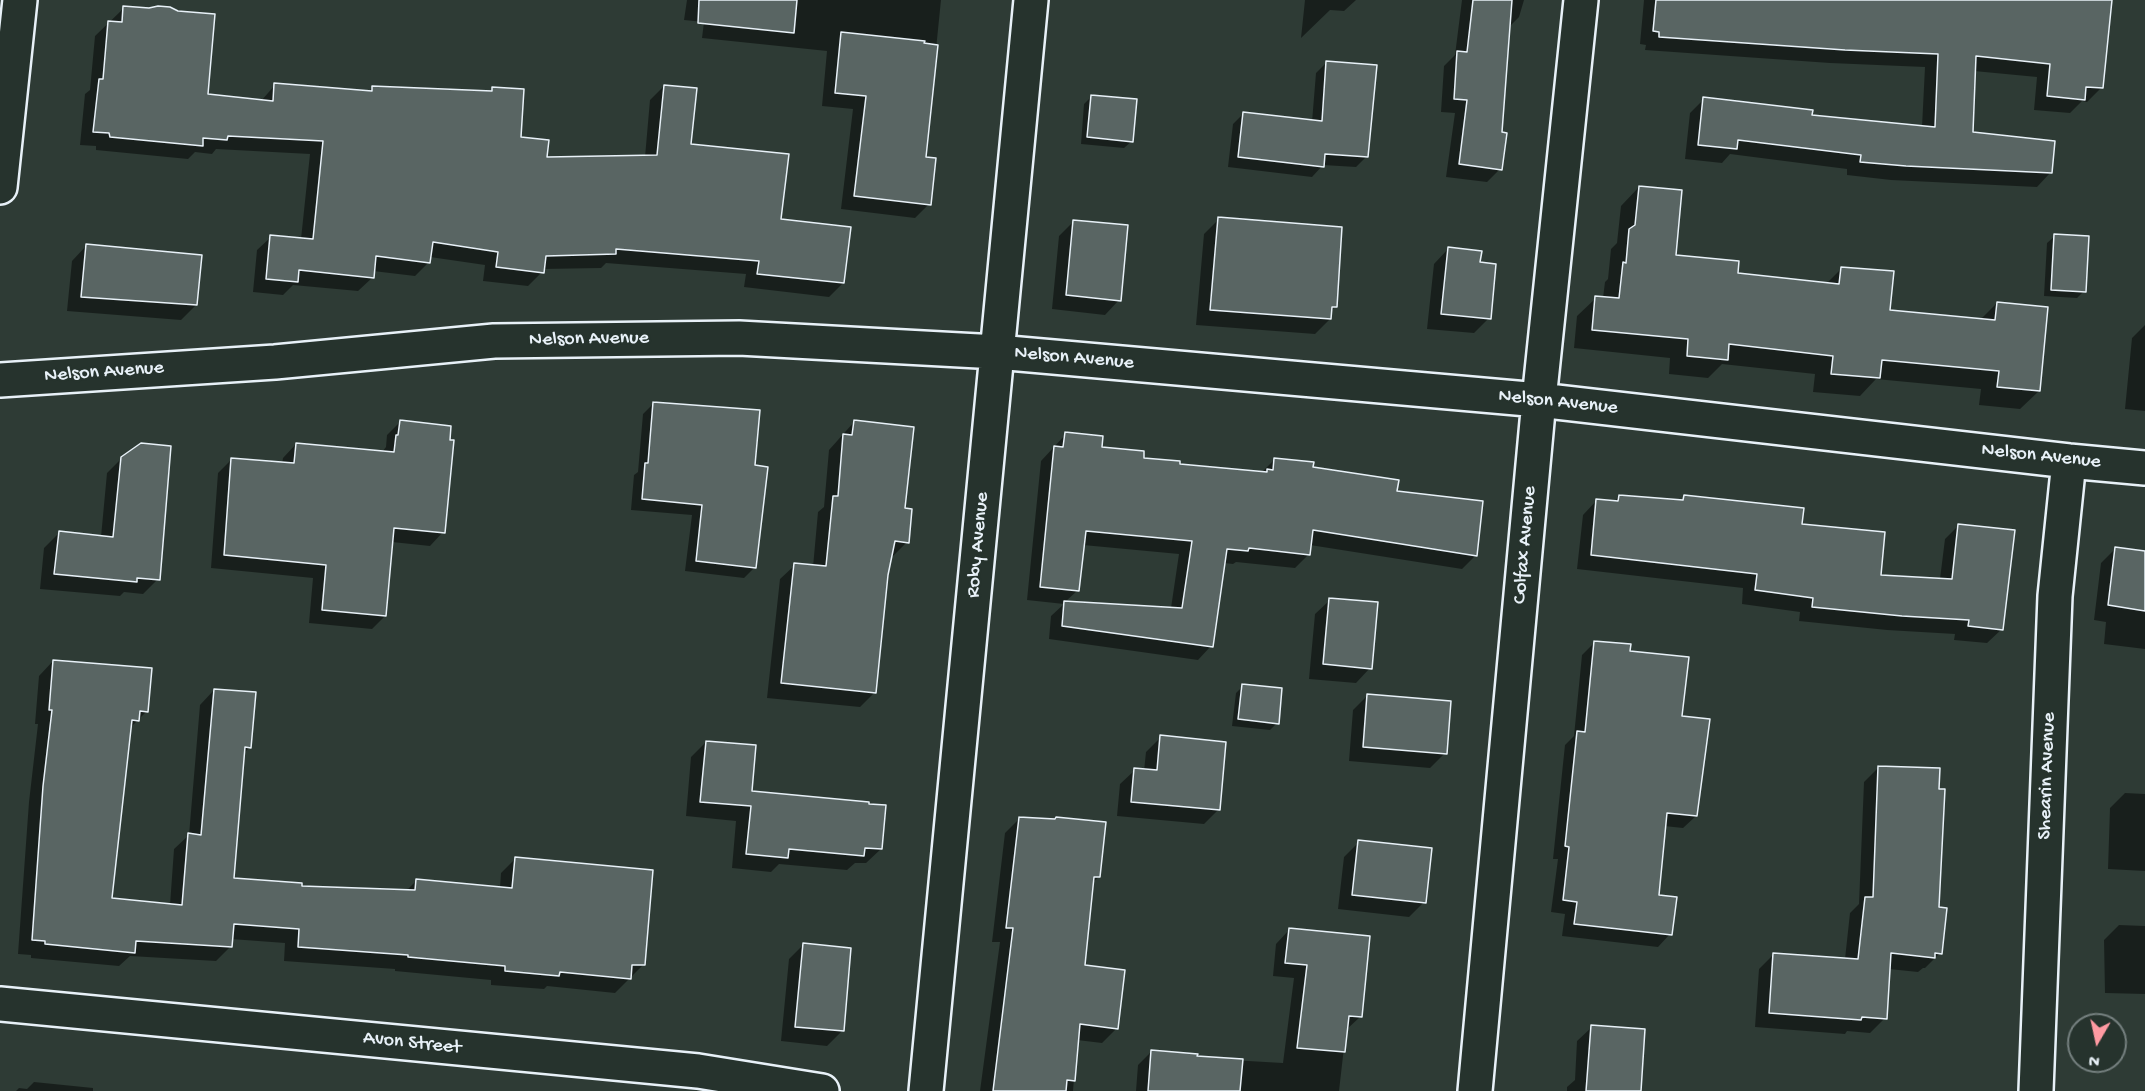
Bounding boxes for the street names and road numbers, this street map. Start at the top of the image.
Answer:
street label: Nelson Avenue [529,327,649,353]
street label: Nelson Avenue [1013,342,1135,376]
street label: Nelson Avenue [43,357,165,389]
street label: Nelson Avenue [1497,385,1619,421]
street label: Nelson Avenue [1980,439,2102,475]
street label: Colfax Avenue [1509,485,1543,605]
street label: Roby Avenue [962,491,996,599]
street label: Shearin Avenue [2034,712,2062,840]
street label: Avon Street [362,1027,462,1061]

